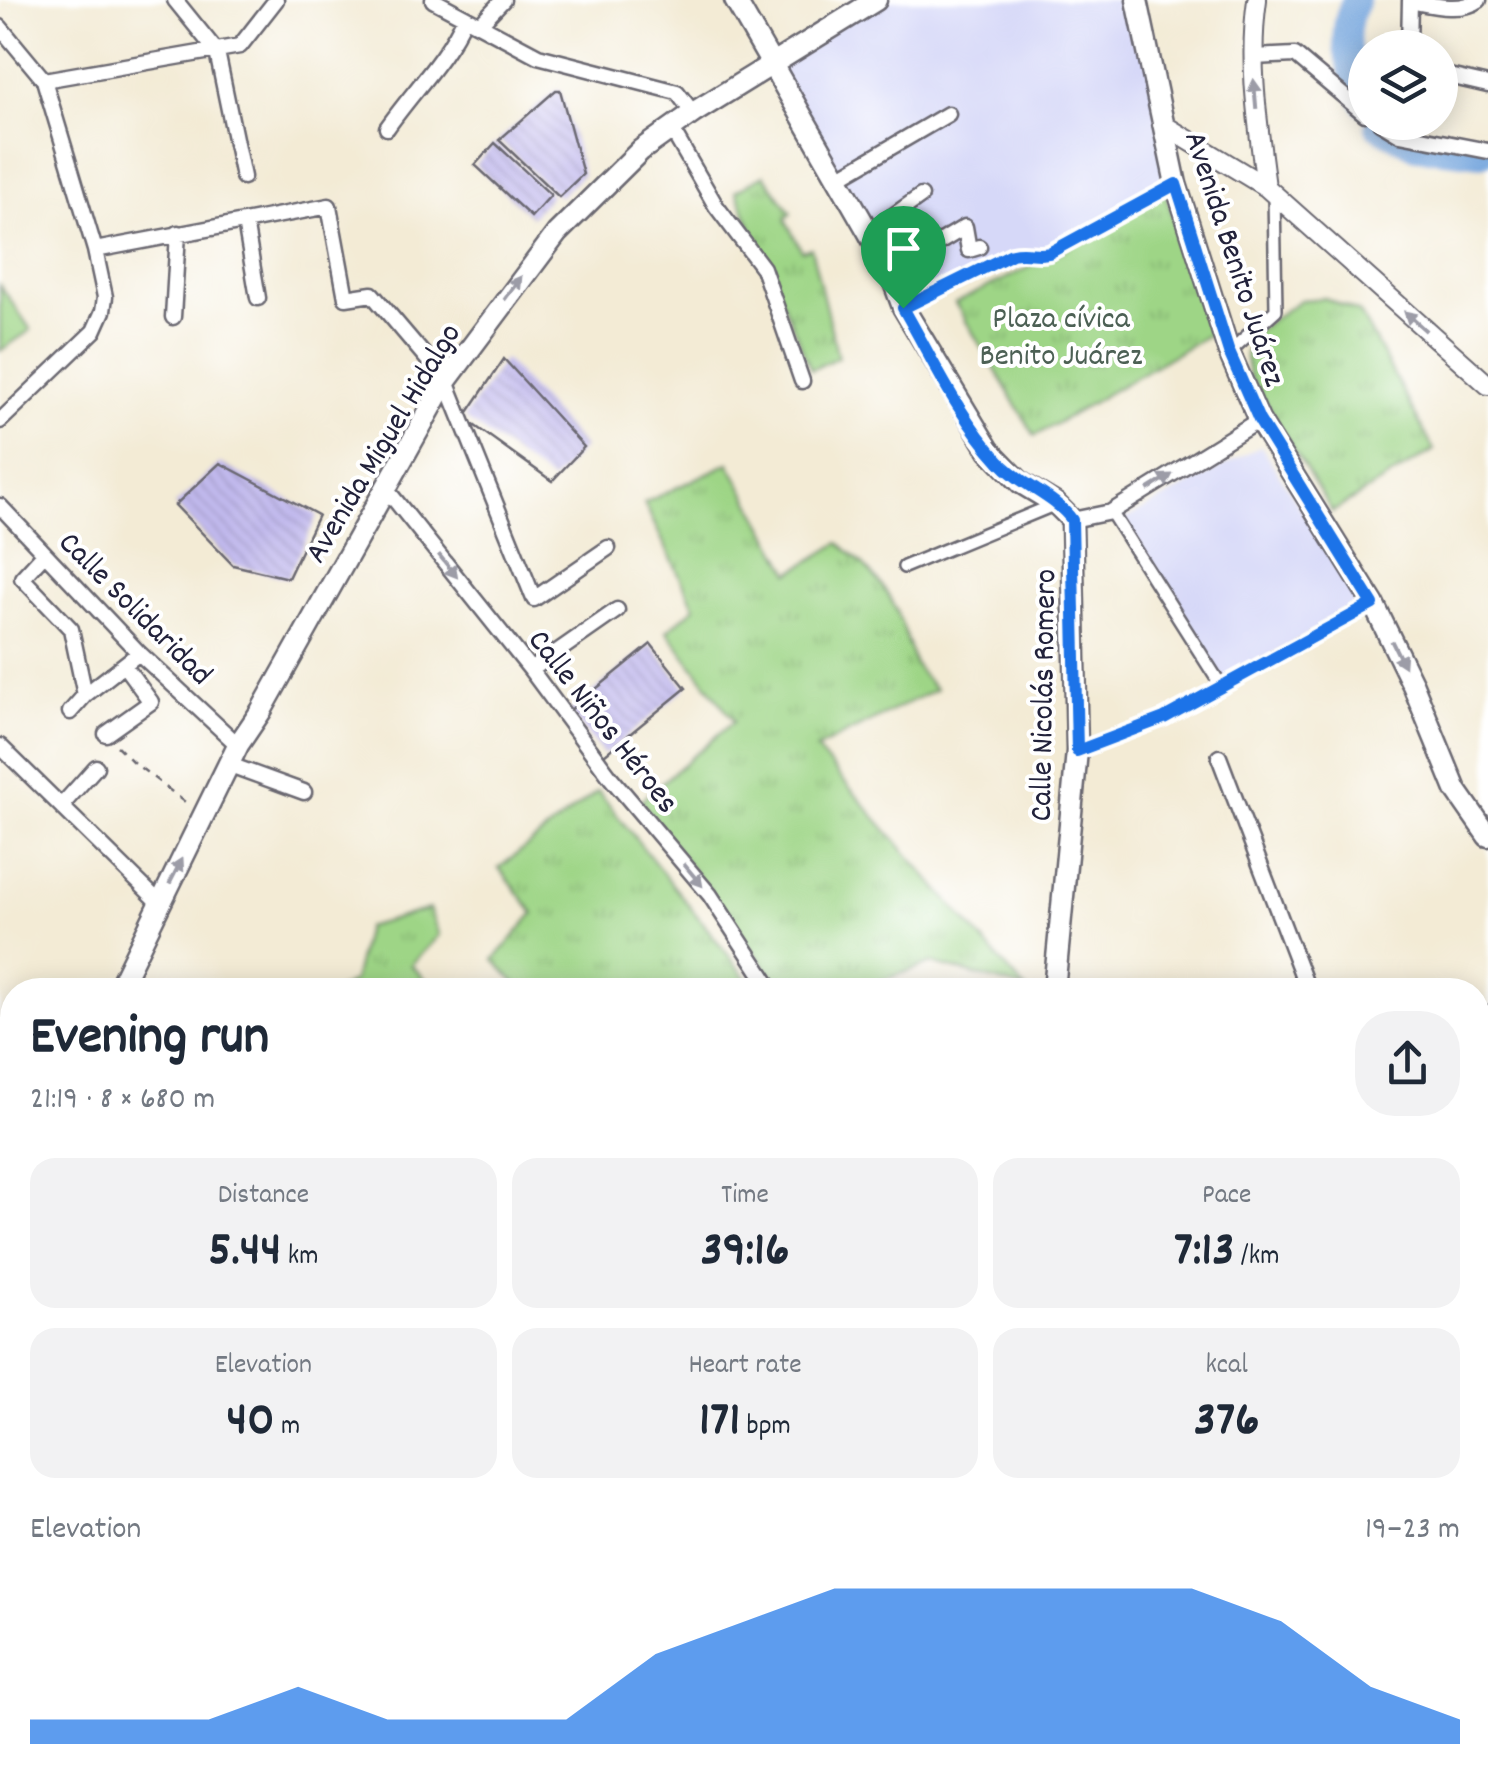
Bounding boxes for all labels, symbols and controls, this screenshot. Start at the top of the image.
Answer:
map controls [1348,30,1458,140]
button: layers [1348,30,1458,140]
one-way arrow [1247,77,1263,109]
street label: Avenida Benito Juárez [1169,126,1295,393]
pin [861,206,946,309]
icon: arrive [876,221,931,276]
one-way arrow [503,275,523,301]
park label: Plaza cívica Benito Juárez [980,298,1142,381]
one-way arrow [1403,310,1428,332]
street label: Avenida Miguel Hidalgo [295,316,475,573]
one-way arrow [1146,473,1174,491]
street label: Calle Solidaridad [46,523,221,698]
one-way arrow [437,553,458,578]
street label: Calle Nicolás Romero [1021,568,1071,822]
street label: Calle Niños Héroes [514,621,688,825]
one-way arrow [1389,640,1406,669]
one-way arrow [167,856,184,885]
one-way arrow [682,862,704,887]
text: Evening run [30,1001,269,1080]
button: share [1355,1011,1460,1116]
text: 21:19 · 8 × 680 m [30,1078,215,1124]
text: Distance [218,1177,309,1217]
text: Time [721,1177,769,1217]
text: Pace [1202,1177,1251,1217]
text: 5.44 [208,1217,281,1289]
text: 39:16 [701,1217,789,1289]
text: 7:13 [1174,1217,1234,1289]
text: km [281,1238,318,1278]
text: /km [1234,1238,1280,1278]
text: Elevation [215,1347,312,1387]
text: Heart rate [688,1347,802,1387]
text: kcal [1205,1347,1248,1387]
text: 40 [227,1387,275,1459]
text: 171 [699,1387,740,1459]
text: 376 [1194,1387,1260,1459]
text: m [275,1408,300,1448]
text: bpm [740,1408,791,1448]
text: Elevation [30,1508,141,1554]
text: 19–23 m [1365,1508,1460,1554]

